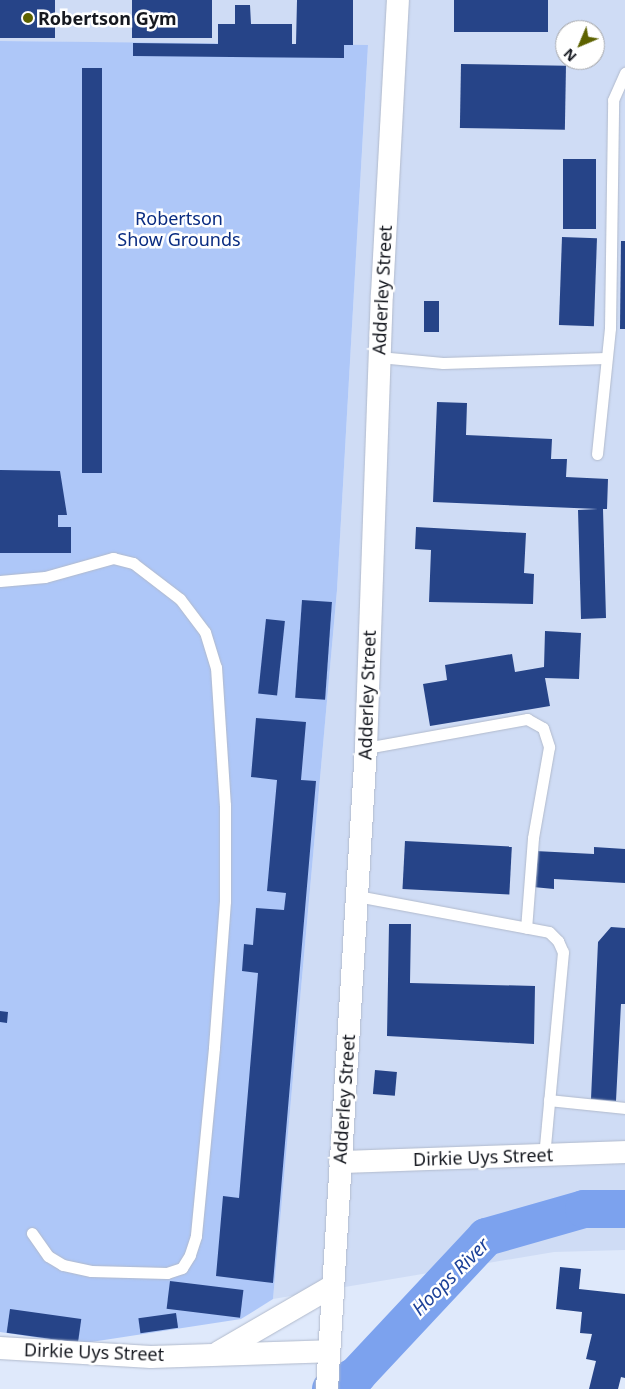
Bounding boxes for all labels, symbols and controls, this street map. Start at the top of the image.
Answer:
place label: Robertson Gym [38,7,177,29]
marker: Robertson Gym [22,12,34,24]
north arrow [555,20,605,70]
text: N [559,45,580,66]
park label: Robertson Show Grounds [117,208,241,250]
street label: Adderley Street [368,225,396,355]
street label: Adderley Street [354,630,380,760]
street label: Adderley Street [329,1034,359,1164]
street label: Dirkie Uys Street [413,1144,553,1170]
water label: Hoops River [408,1234,494,1320]
street label: Dirkie Uys Street [24,1339,164,1365]

